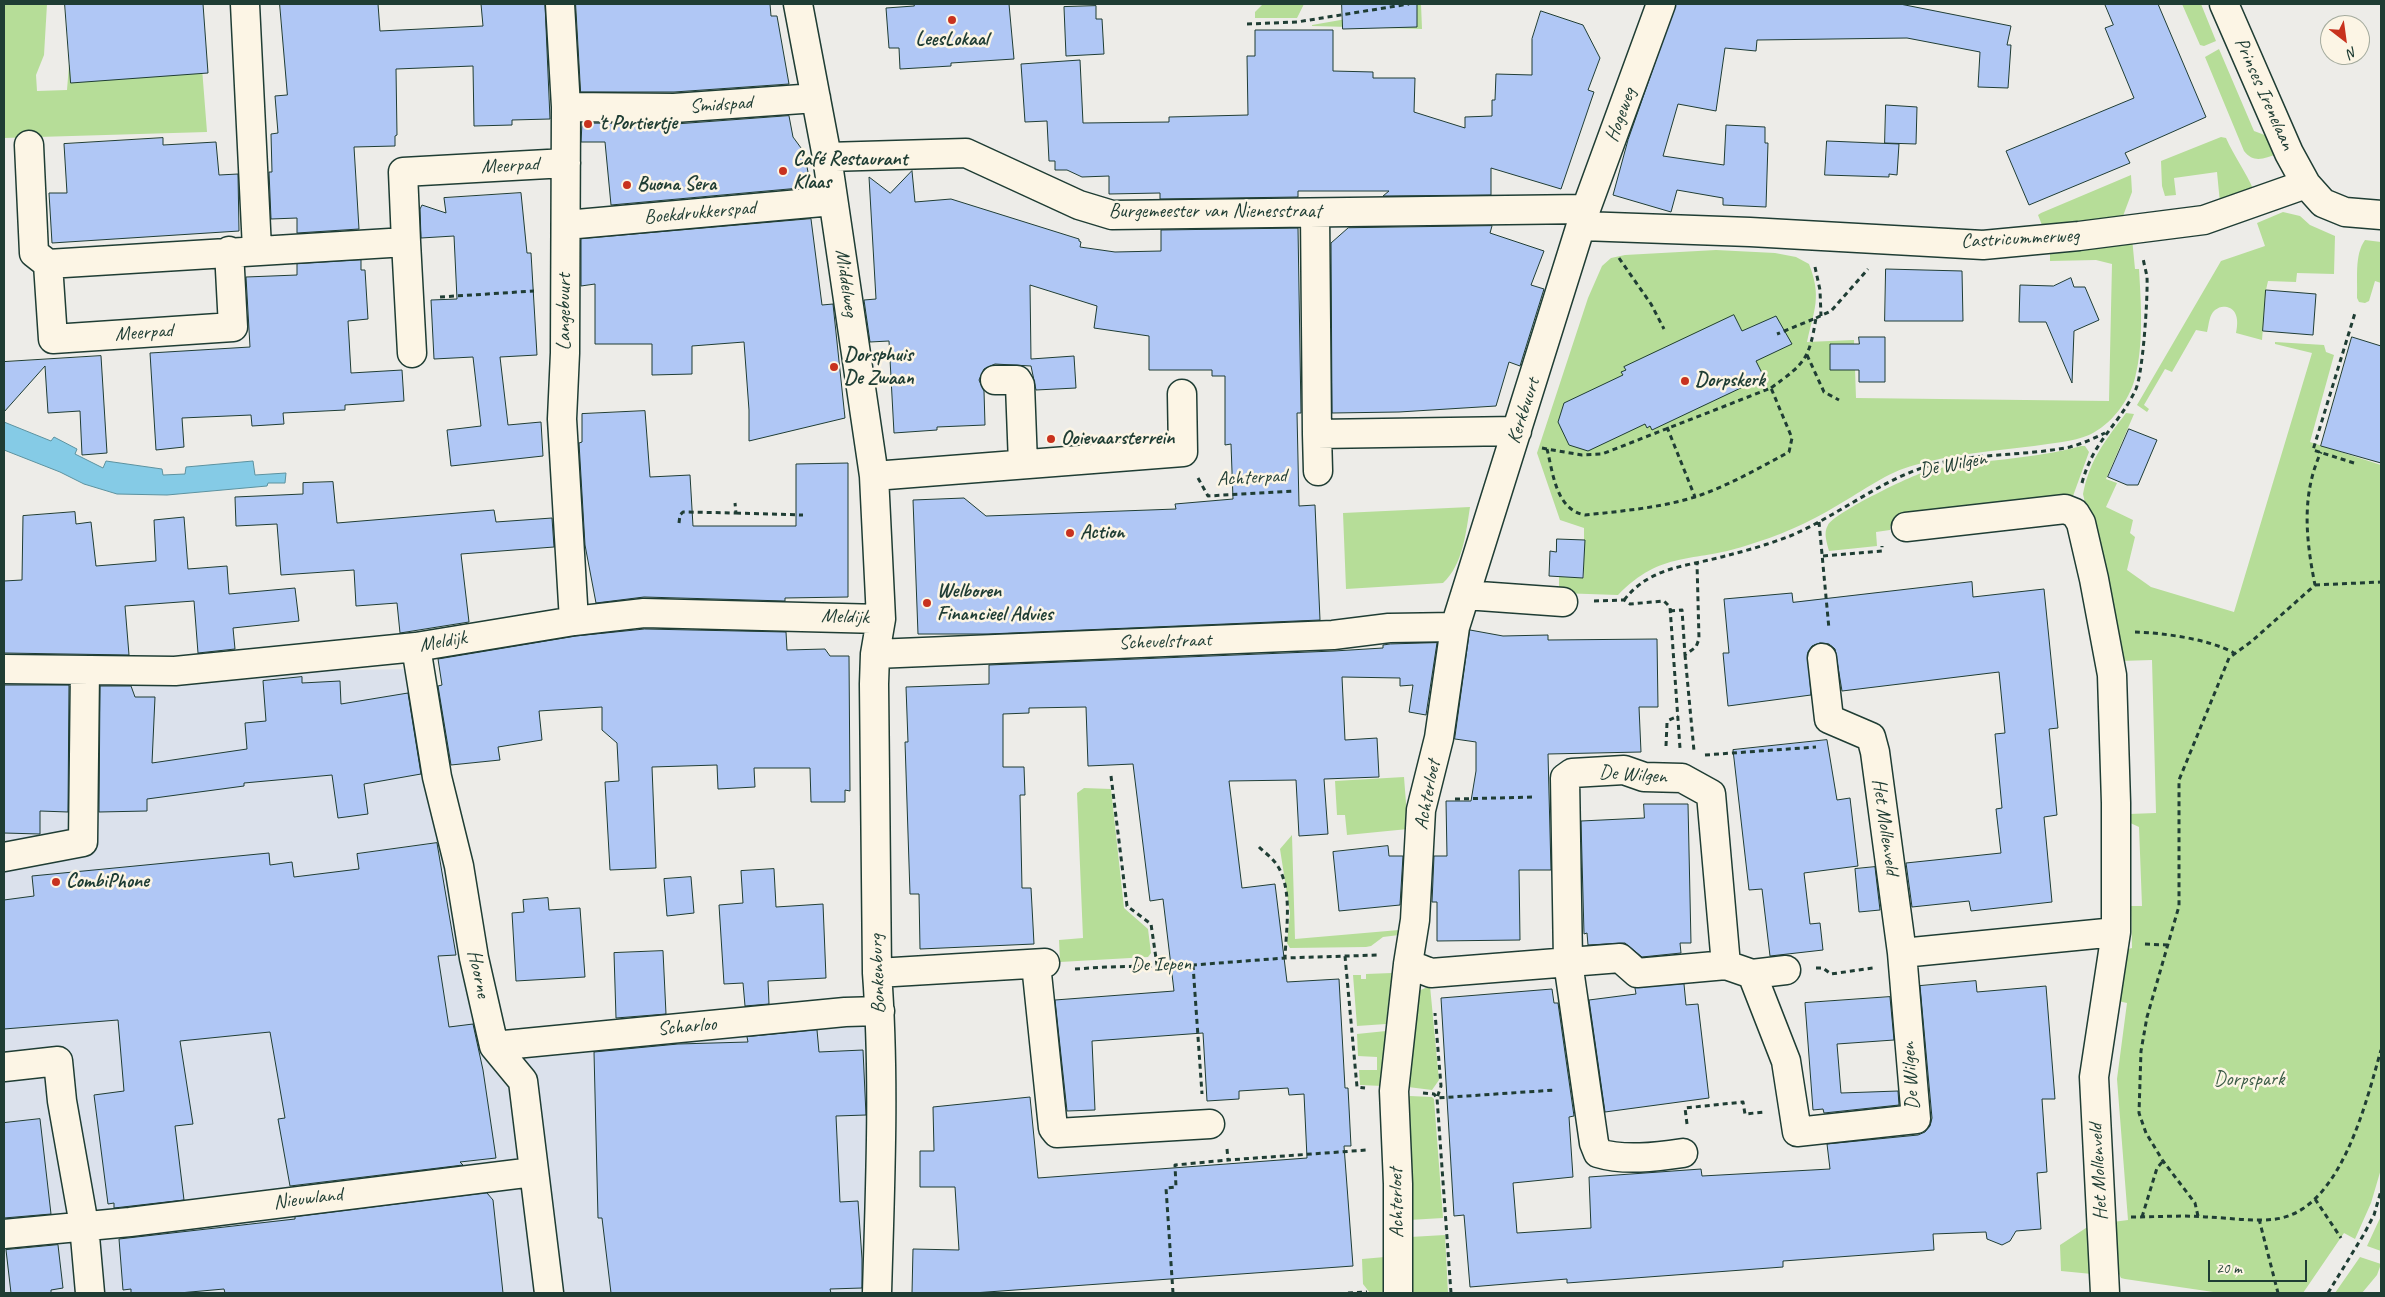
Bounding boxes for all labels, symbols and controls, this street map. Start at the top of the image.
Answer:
marker: LeesLokaal [946,14,958,26]
north arrow [2320,15,2370,65]
place label: LeesLokaal [916,28,988,52]
street label: Prinses Irenelaan [2229,34,2299,154]
text: N [2344,43,2360,62]
street label: Hogeweg [1600,85,1642,145]
street label: Smidspad [689,91,753,119]
place label: 't Portiertje [598,112,677,136]
marker: 't Portiertje [582,118,594,130]
place label: Café Restaurant Klaas [793,148,907,195]
street label: Meerpad [480,152,540,180]
marker: Café Restaurant Klaas [777,165,789,177]
place label: Buona Sera [637,173,716,197]
marker: Buona Sera [621,179,633,191]
street label: Boekdrukkerspad [643,196,757,230]
street label: Burgemeester van Nienesstraat [1109,200,1321,224]
street label: Castricummerweg [1960,224,2080,254]
street label: Middelweg [829,248,863,318]
street label: Langebuurt [553,273,577,351]
street label: Meerpad [114,319,174,347]
place label: Dorsphuis De Zwaan [844,344,914,391]
marker: Dorsphuis De Zwaan [828,361,840,373]
place label: Dorpskerk [1695,369,1765,393]
street label: Kerkbuurt [1502,375,1546,447]
marker: Dorpskerk [1679,375,1691,387]
place label: Ooievaarsterrein [1061,427,1174,451]
marker: Ooievaarsterrein [1045,433,1057,445]
street label: De Wilgen [1917,447,1989,483]
street label: Achterpad [1216,464,1288,492]
place label: Action [1080,521,1124,545]
marker: Action [1064,527,1076,539]
place label: Welboren Financieel Advies [937,580,1053,627]
marker: Welboren Financieel Advies [921,597,933,609]
street label: Meldijk [821,604,869,630]
street label: Meldijk [418,626,468,658]
street label: Schevelstraat [1118,628,1212,656]
street label: Achterloet [1410,758,1446,832]
street label: De Wilgen [1598,761,1668,789]
street label: Het Mollenveld [1866,777,1904,877]
place label: CombiPhone [66,870,149,894]
marker: CombiPhone [50,876,62,888]
street label: Bonkenburg [865,934,891,1014]
street label: Hoorne [461,948,495,1000]
street label: De Iepen [1131,952,1191,978]
street label: Scharloo [657,1012,717,1042]
street label: De Wilgen [1897,1041,1925,1111]
park label: Dorpspark [2214,1068,2284,1092]
street label: Het Mollenveld [2084,1123,2114,1221]
street label: Achterloet [1384,1168,1410,1238]
street label: Nieuwland [272,1183,344,1215]
scale bar [2210,1250,2309,1282]
text: 20 m [2216,1259,2242,1278]

